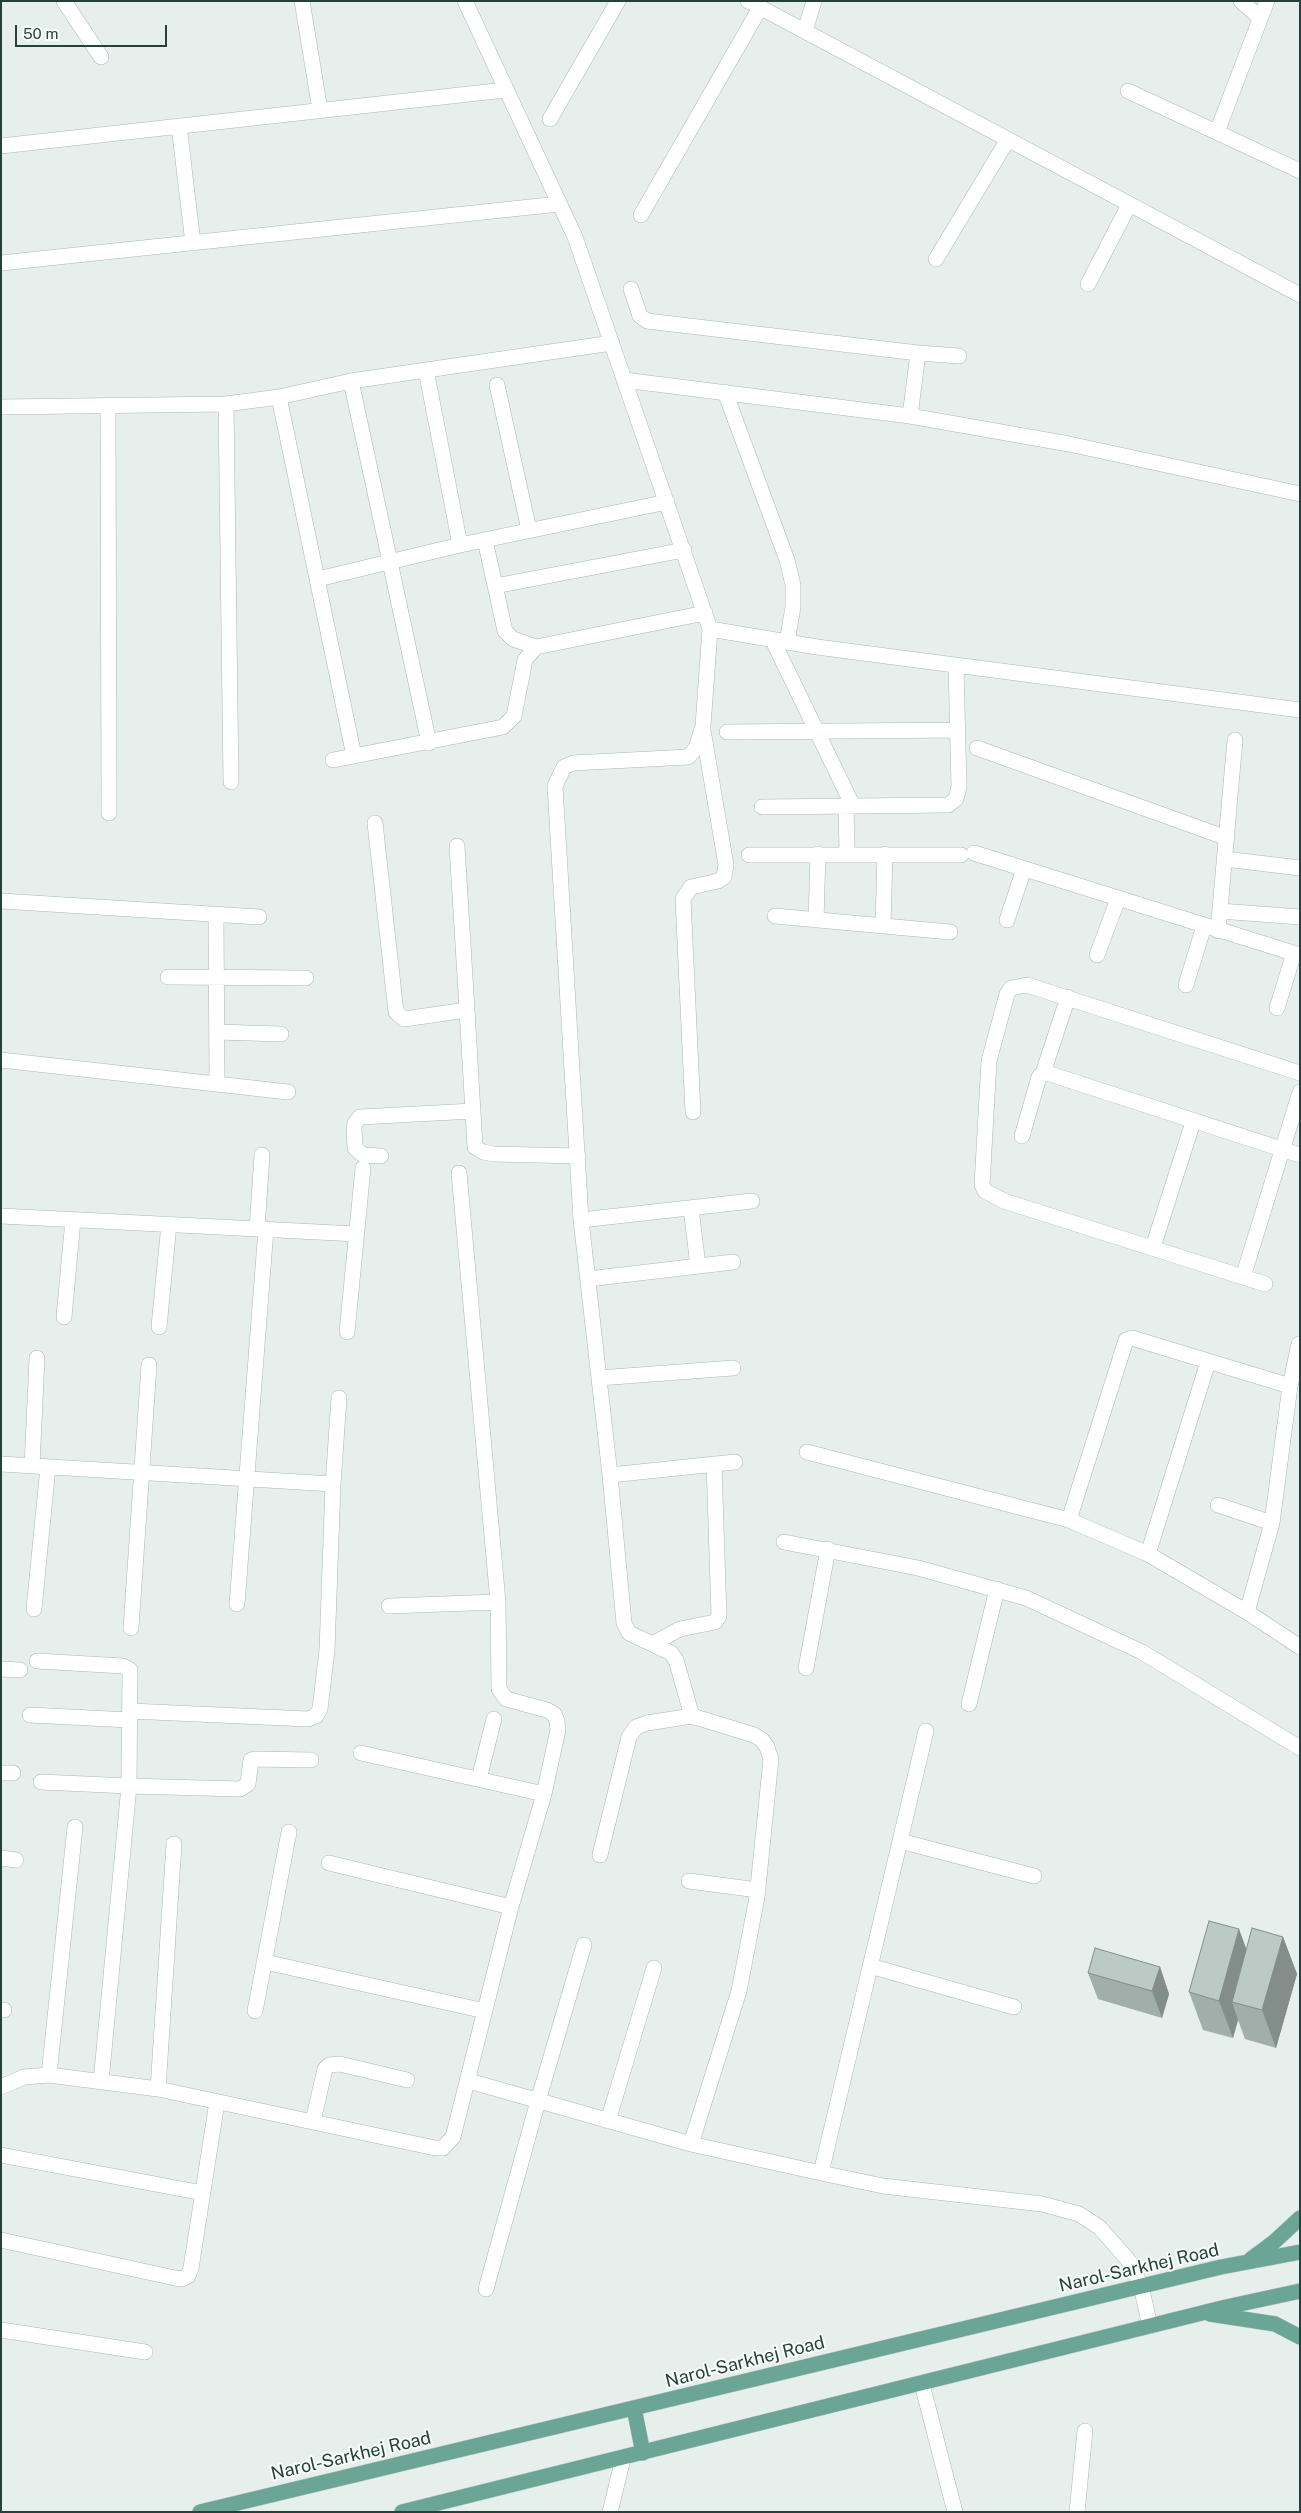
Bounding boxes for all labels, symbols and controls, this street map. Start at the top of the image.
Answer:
scale bar [18,15,170,47]
text: 50 m [23,25,58,42]
street label: Narol-Sarkhej Road [1057,2239,1221,2297]
street label: Narol-Sarkhej Road [663,2332,827,2392]
street label: Narol-Sarkhej Road [269,2427,433,2485]

